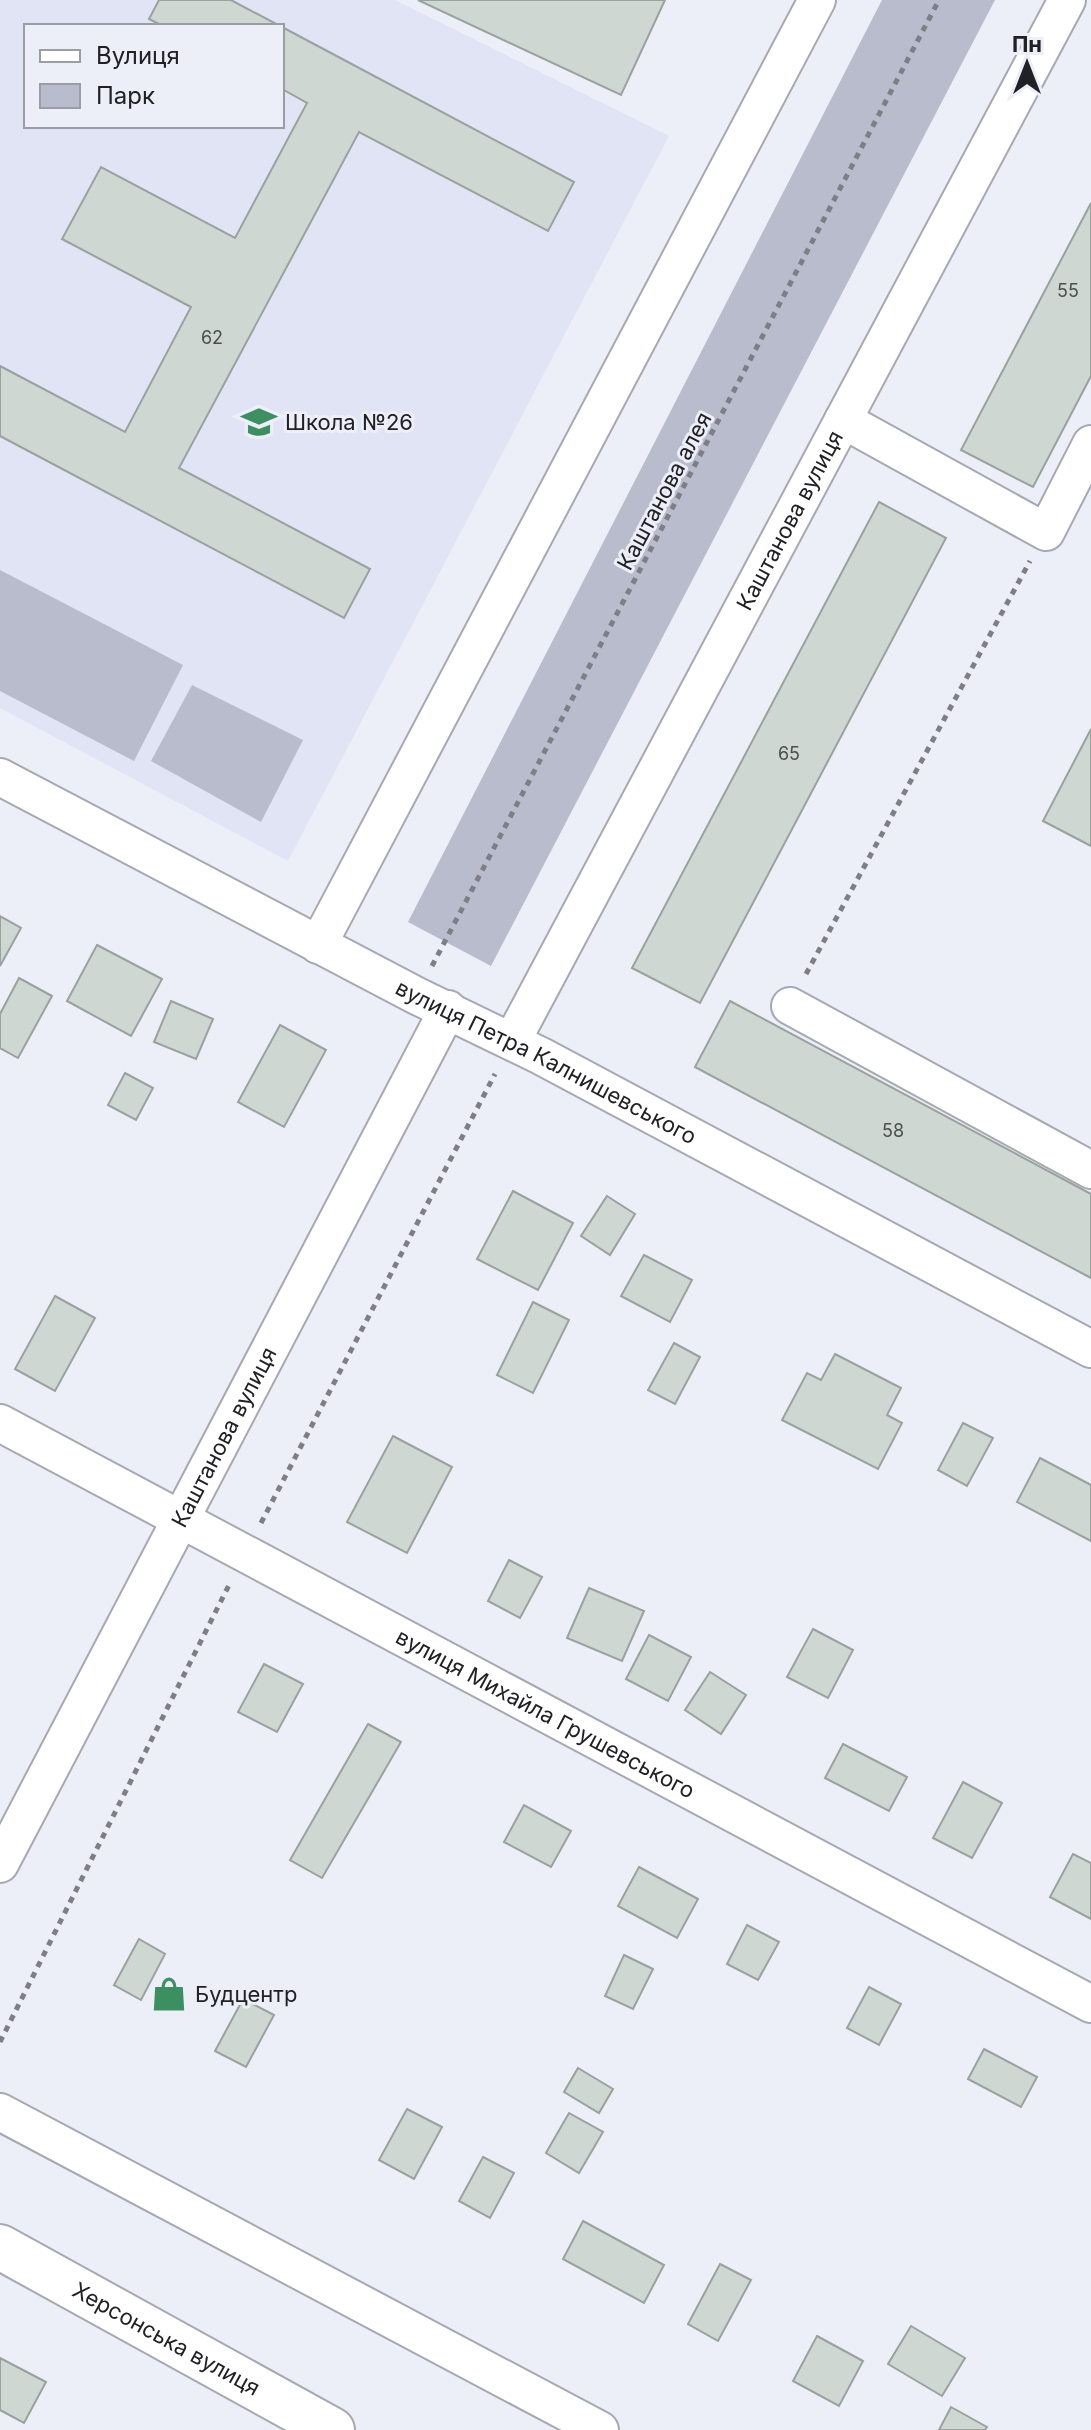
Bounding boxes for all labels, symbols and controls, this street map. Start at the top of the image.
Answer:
legend [24,24,284,128]
north arrow [987,24,1067,104]
text: Пн [1012,31,1042,57]
text: Вулиця [96,41,180,70]
text: Парк [96,81,155,110]
house number: 55 [1057,280,1079,301]
house number: 62 [201,327,223,348]
school or university icon: Школа №26 [240,403,278,441]
street label: Каштанова алея [611,408,717,574]
place label: Школа №26 [285,409,413,435]
street label: Каштанова вулиця [731,426,848,615]
house number: 65 [778,743,800,764]
street label: вулиця Петра Калнишевського [391,974,701,1149]
house number: 58 [882,1120,904,1141]
street label: Каштанова вулиця [166,1343,282,1532]
street label: вулиця Михайла Грушевського [392,1623,699,1804]
shop icon: Будцентр [150,1975,188,2013]
place label: Будцентр [195,1981,297,2007]
street label: Херсонська вулиця [68,2277,264,2401]

